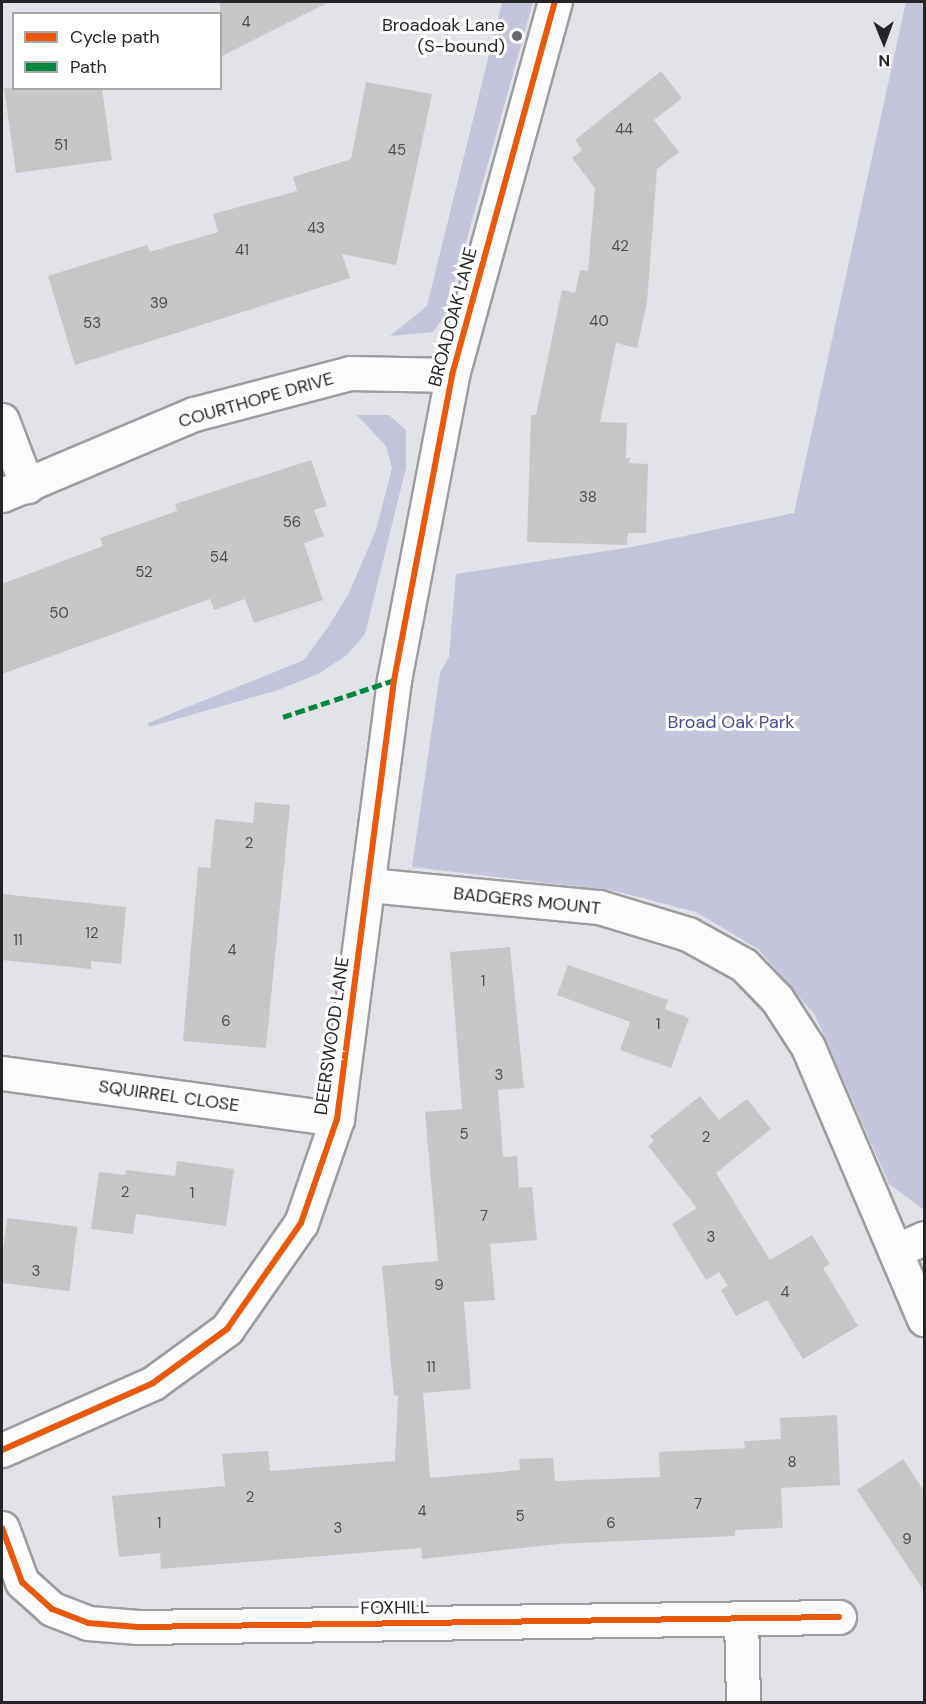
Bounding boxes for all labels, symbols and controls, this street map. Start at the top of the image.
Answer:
legend [12,12,222,90]
north arrow [854,12,914,72]
house number: 4 [241,14,251,32]
place label: Broadoak Lane (S-bound) [382,15,505,57]
text: Cycle path [70,25,160,49]
marker: Broadoak Lane (S-bound) [510,29,524,43]
text: N [878,50,890,71]
text: Path [70,55,107,79]
house number: 44 [615,121,633,139]
house number: 51 [54,137,68,155]
house number: 45 [388,142,406,160]
house number: 43 [307,220,325,238]
house number: 42 [611,238,629,256]
house number: 41 [235,242,249,260]
street label: BROADOAK LANE [424,245,482,389]
house number: 39 [150,295,168,313]
house number: 40 [589,313,609,331]
house number: 53 [83,315,101,333]
street label: COURTHOPE DRIVE [176,367,336,433]
house number: 38 [579,489,597,507]
house number: 56 [283,514,301,532]
house number: 54 [210,549,228,567]
house number: 52 [135,564,153,582]
house number: 50 [49,605,69,623]
park label: Broad Oak Park [668,711,794,733]
house number: 2 [245,835,253,853]
street label: BADGERS MOUNT [452,883,602,919]
house number: 12 [85,925,99,943]
house number: 11 [13,932,23,950]
house number: 4 [227,942,237,960]
street label: DEERSWOOD LANE [310,955,354,1117]
house number: 1 [481,973,485,991]
house number: 6 [221,1013,231,1031]
house number: 1 [656,1016,660,1034]
house number: 3 [495,1067,503,1085]
street label: SQUIRREL CLOSE [97,1075,241,1117]
house number: 5 [459,1126,469,1144]
house number: 2 [702,1129,710,1147]
house number: 2 [121,1184,129,1202]
house number: 1 [190,1185,194,1203]
house number: 7 [480,1208,488,1226]
house number: 3 [707,1229,715,1247]
house number: 3 [32,1263,40,1281]
house number: 9 [434,1277,444,1295]
house number: 4 [780,1284,790,1302]
house number: 11 [426,1359,436,1377]
house number: 8 [787,1454,797,1472]
house number: 2 [246,1489,254,1507]
house number: 7 [694,1496,702,1514]
house number: 4 [417,1503,427,1521]
house number: 5 [515,1508,525,1526]
house number: 1 [157,1515,161,1533]
house number: 6 [606,1515,616,1533]
house number: 3 [334,1520,342,1538]
house number: 9 [902,1531,912,1549]
street label: FOXHILL [360,1597,430,1619]

